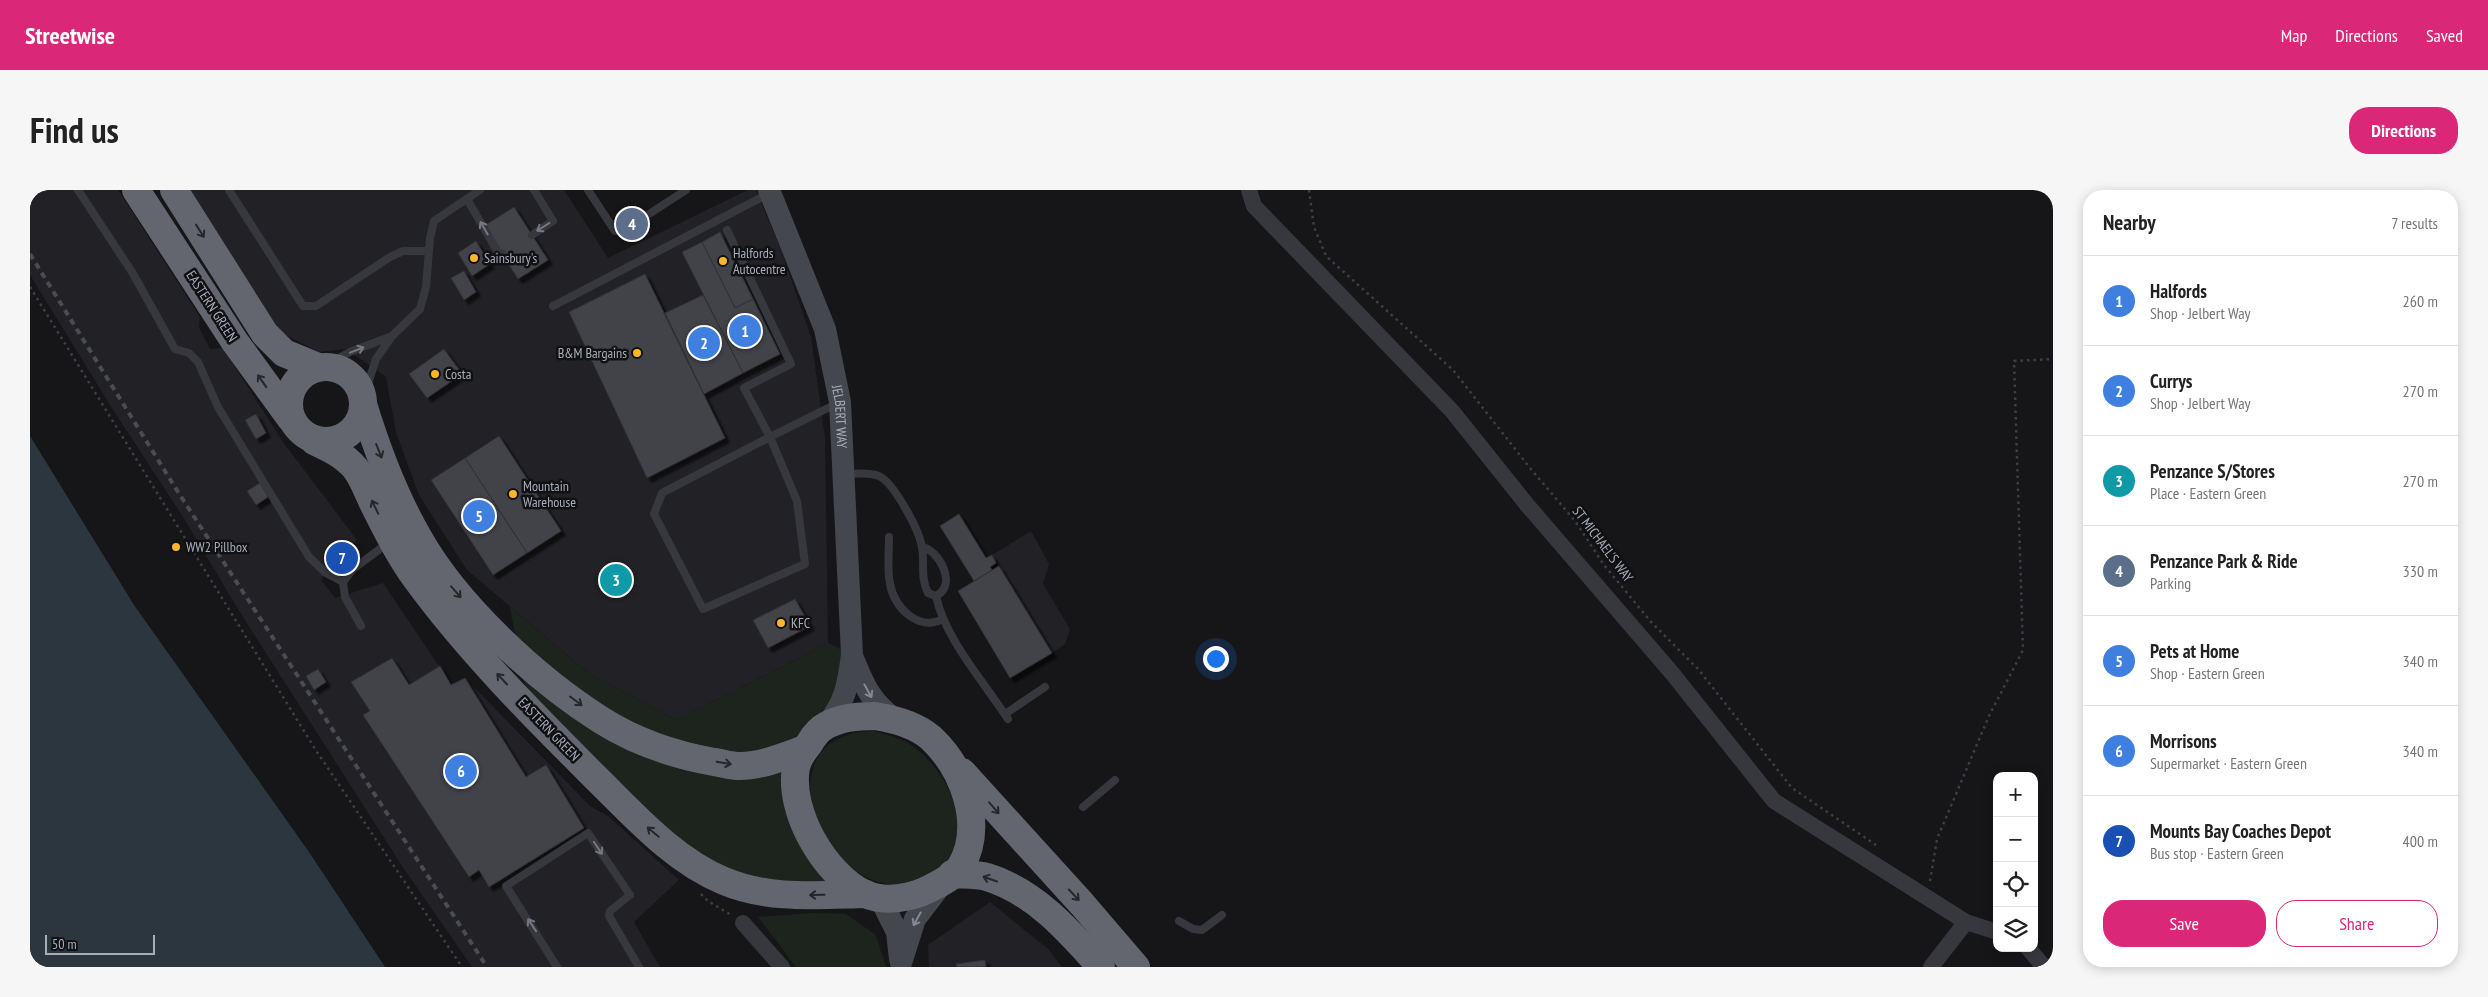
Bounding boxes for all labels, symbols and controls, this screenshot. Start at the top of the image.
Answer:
text: Streetwise [25,20,115,51]
text: Map [2281,24,2307,47]
text: Directions [2335,24,2398,47]
text: Saved [2426,24,2463,47]
text: Find us [30,107,119,153]
button: Directions [2349,107,2458,154]
pin: 4 [616,205,648,243]
text: Nearby [2103,209,2156,236]
text: 7 results [2391,213,2438,233]
one-way arrow [478,221,488,235]
one-way arrow [537,223,551,233]
one-way arrow [195,224,205,238]
place label: Halfords Autocentre [733,244,786,278]
place label: Sainsbury's [484,249,538,267]
marker: Sainsbury's [468,252,480,264]
marker: Halfords Autocentre [717,255,729,267]
street label: EASTERN GREEN [182,267,242,345]
text: Halfords [2150,279,2207,303]
text: 1 [2115,291,2123,311]
text: 260 m [2403,291,2438,311]
text: Shop · Jelbert Way [2150,303,2251,323]
pin: 1 [729,312,761,350]
pin: 2 [688,324,720,362]
place label: B&M Bargains [558,344,627,362]
one-way arrow [348,345,364,354]
marker: B&M Bargains [631,347,643,359]
place label: Costa [445,365,471,383]
marker: Costa [429,368,441,380]
text: Currys [2150,369,2192,393]
one-way arrow [257,374,267,388]
text: 2 [2115,381,2123,401]
text: 270 m [2403,381,2438,401]
street label: JELBERT WAY [828,382,851,449]
text: Shop · Jelbert Way [2150,393,2251,413]
one-way arrow [375,443,384,458]
text: Penzance S/Stores [2150,459,2275,483]
text: 3 [2115,471,2123,491]
text: 270 m [2403,471,2438,491]
place label: Mountain Warehouse [523,477,576,511]
text: Place · Eastern Green [2150,483,2266,503]
marker: Mountain Warehouse [507,488,519,500]
pin: 5 [463,497,495,535]
one-way arrow [370,500,380,515]
street label: ST MICHAEL'S WAY [1569,502,1638,586]
place label: WW2 Pillbox [186,538,248,556]
pin: 7 [326,539,358,577]
marker: WW2 Pillbox [170,541,182,553]
text: Penzance Park & Ride [2150,549,2298,573]
pin: 3 [600,561,632,599]
text: 4 [2115,561,2123,581]
text: 330 m [2403,561,2438,581]
text: Parking [2150,573,2191,593]
one-way arrow [451,586,462,599]
place label: KFC [791,614,811,632]
marker: KFC [775,617,787,629]
text: Pets at Home [2150,639,2239,663]
your location [1203,646,1229,672]
text: 5 [2115,651,2123,671]
text: 340 m [2403,651,2438,671]
text: Shop · Eastern Green [2150,663,2265,683]
one-way arrow [496,673,508,686]
one-way arrow [863,684,873,699]
street label: EASTERN GREEN [514,694,584,764]
one-way arrow [569,696,583,706]
text: Morrisons [2150,729,2217,753]
text: 6 [2115,741,2123,761]
text: 340 m [2403,741,2438,761]
pin: 6 [445,752,477,790]
text: Supermarket · Eastern Green [2150,753,2307,773]
one-way arrow [716,759,732,769]
map controls [1993,772,2038,952]
button: + [1993,772,2038,817]
one-way arrow [988,801,999,814]
button: − [1993,817,2038,862]
text: Mounts Bay Coaches Depot [2150,819,2331,843]
one-way arrow [647,827,660,838]
text: 7 [2115,831,2123,851]
text: 400 m [2403,831,2438,851]
one-way arrow [593,840,603,854]
text: Bus stop · Eastern Green [2150,843,2284,863]
button: locate [1993,862,2038,907]
one-way arrow [983,874,998,883]
one-way arrow [1068,888,1080,901]
one-way arrow [809,890,826,900]
button: Save [2103,900,2266,947]
button: Share [2276,900,2438,947]
button: layers [1993,907,2038,952]
one-way arrow [912,911,922,926]
one-way arrow [527,919,537,933]
scale bar [45,932,155,955]
text: 50 m [52,935,77,953]

